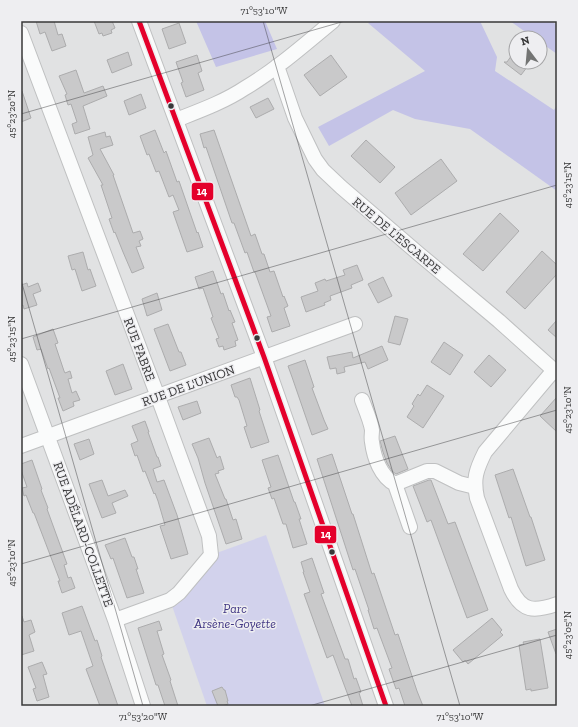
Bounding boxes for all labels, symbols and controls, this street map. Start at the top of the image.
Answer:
text: 71°53'10"W [241,5,288,17]
north arrow [508,30,548,70]
text: N [520,33,532,48]
text: 45°23'20"N [6,89,18,138]
unlabelled marker [166,101,176,111]
text: 45°23'15"N [562,161,574,208]
line badge: 14 [191,182,214,201]
text: 14 [197,185,208,198]
street label: RUE DE L'ESCARPE [350,194,444,277]
text: 45°23'15"N [6,315,18,362]
street label: RUE FABRE [121,316,159,383]
unlabelled marker [252,333,262,343]
street label: RUE DE L'UNION [140,362,237,409]
text: 45°23'10"N [562,386,574,434]
street label: RUE ADÉLARD-COLLETTE [50,460,117,609]
line badge: 14 [314,525,337,544]
text: 14 [321,528,332,541]
text: 45°23'10"N [6,539,18,587]
unlabelled marker [327,547,337,557]
park label: Parc Arsène-Goyette [193,601,276,631]
text: 45°23'05"N [562,610,574,659]
text: 71°53'20"W [119,711,168,723]
text: 71°53'10"W [437,711,484,723]

